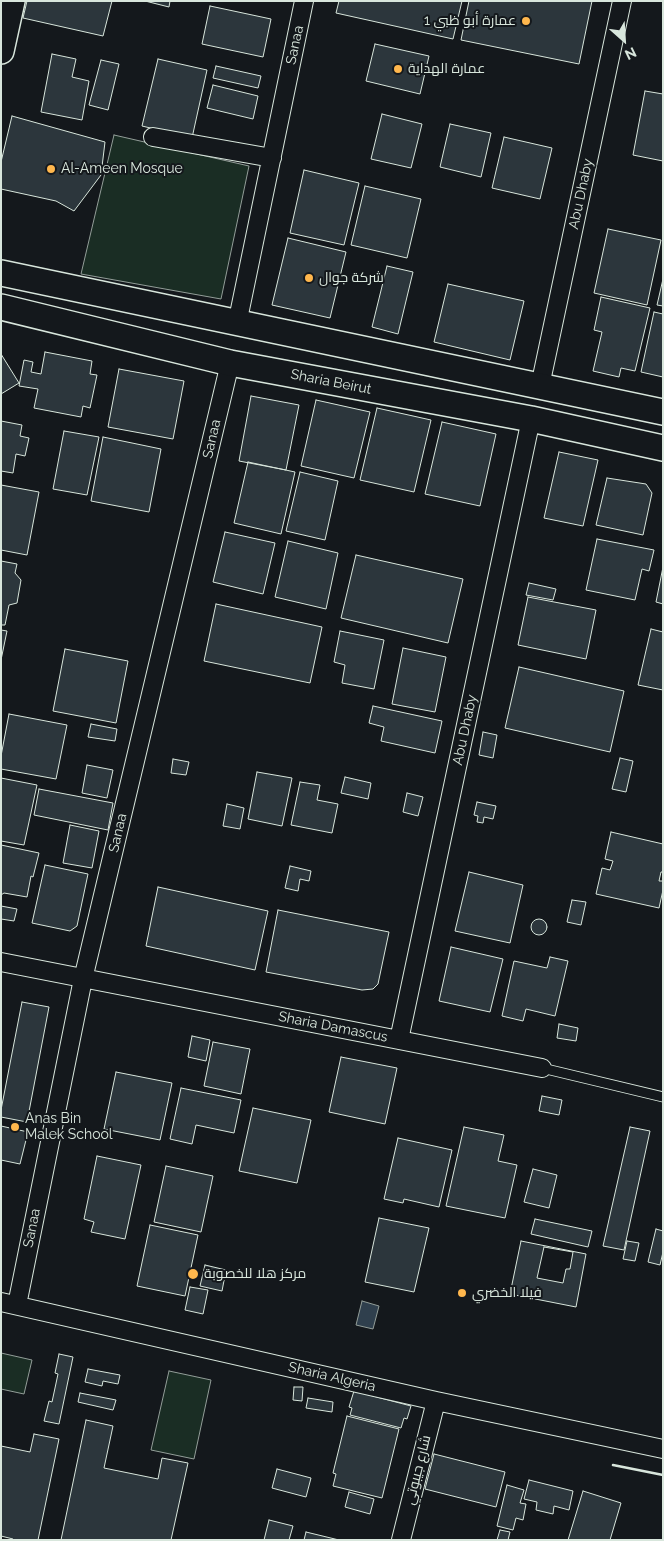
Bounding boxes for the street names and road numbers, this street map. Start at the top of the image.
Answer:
street label: Sanaa [283,24,307,66]
street label: Abu Dhaby [565,157,597,231]
street label: Sharia Beirut [289,366,373,398]
street label: Sanaa [199,418,225,460]
street label: Abu Dhaby [449,693,481,767]
street label: Sanaa [105,812,131,854]
street label: Sharia Damascus [277,1008,389,1046]
street label: Sanaa [20,1207,44,1249]
street label: Sharia Algeria [287,1359,377,1395]
street label: شارع جيبوتي [401,1434,435,1506]

